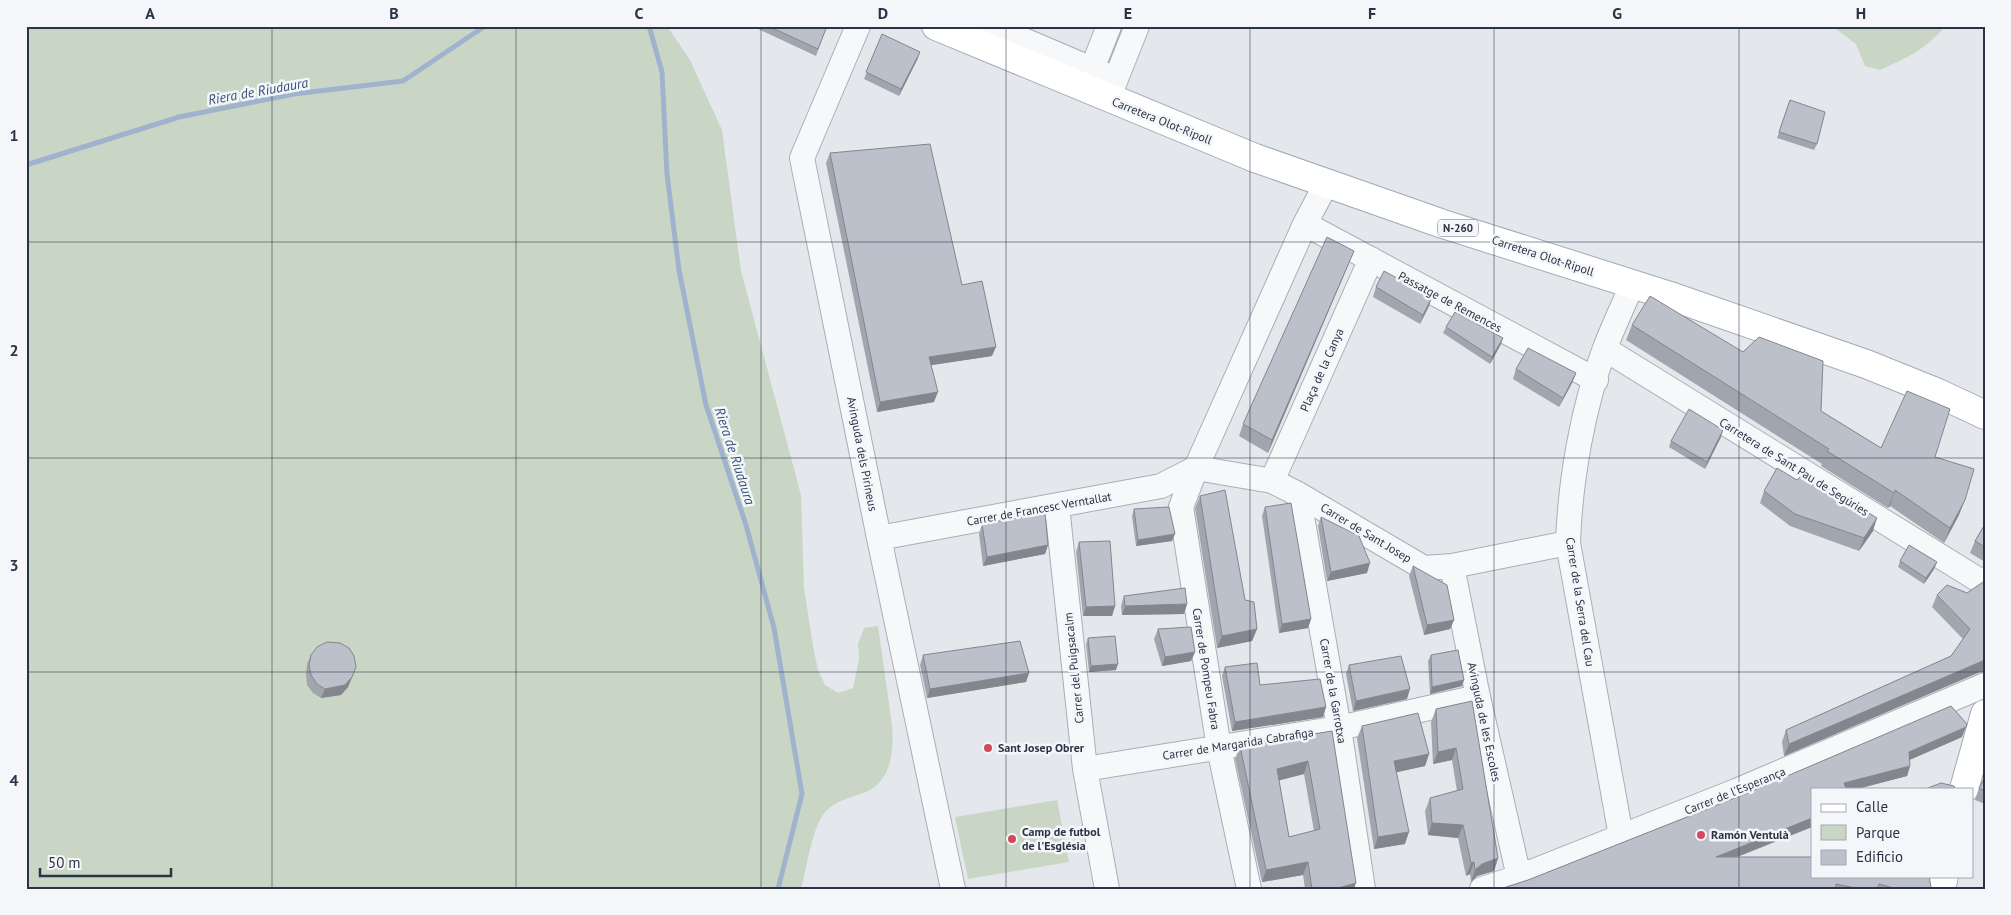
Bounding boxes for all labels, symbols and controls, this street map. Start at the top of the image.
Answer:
text: A [145,3,155,23]
text: B [389,3,399,23]
text: C [635,3,644,23]
text: D [878,3,888,23]
text: E [1124,3,1132,23]
text: F [1368,3,1376,23]
text: G [1612,3,1622,23]
text: H [1856,3,1866,23]
water label: Riera de Riudaura [207,73,310,109]
street label: Carretera Olot-Ripoll [1110,94,1215,148]
text: 1 [9,125,19,145]
road number: N-260 [1438,220,1478,237]
street label: Carretera Olot-Ripoll [1490,232,1597,279]
street label: Passatge de Remences [1396,268,1505,335]
street label: Plaça de la Canya [1296,326,1347,414]
text: 2 [9,340,19,360]
street label: Avinguda dels Pirineus [844,395,881,512]
water label: Riera de Riudaura [711,405,759,507]
street label: Carretera de Sant Pau de Segúries [1717,414,1872,519]
street label: Carrer de Francesc Verntallat [965,488,1113,529]
street label: Carrer de Sant Josep [1318,499,1415,566]
street label: Carrer de la Serra del Cau [1563,536,1598,668]
text: 3 [9,555,19,575]
street label: Carrer de Pompeu Fabra [1189,607,1224,731]
street label: Carrer del Puigsacalm [1060,612,1087,724]
street label: Carrer de la Garrotxa [1317,637,1350,745]
street label: Avinguda de les Escoles [1464,661,1505,783]
street label: Carrer de Margarida Cabrafiga [1161,724,1315,763]
place label: Sant Josep Obrer [998,740,1085,755]
marker: Sant Josep Obrer [982,742,994,754]
street label: Carrer de l'Esperança [1682,763,1788,818]
text: 4 [9,770,19,790]
legend [1811,788,1974,878]
text: Calle [1856,797,1888,816]
text: Parque [1856,823,1900,842]
place label: Camp de futbol de l'Església [1022,824,1101,853]
place label: Ramón Ventulà [1711,827,1789,842]
marker: Ramón Ventulà [1695,829,1707,841]
marker: Camp de futbol de l'Església [1006,833,1018,845]
scale bar [40,845,171,877]
text: Edificio [1856,847,1903,866]
text: 50 m [48,853,81,872]

